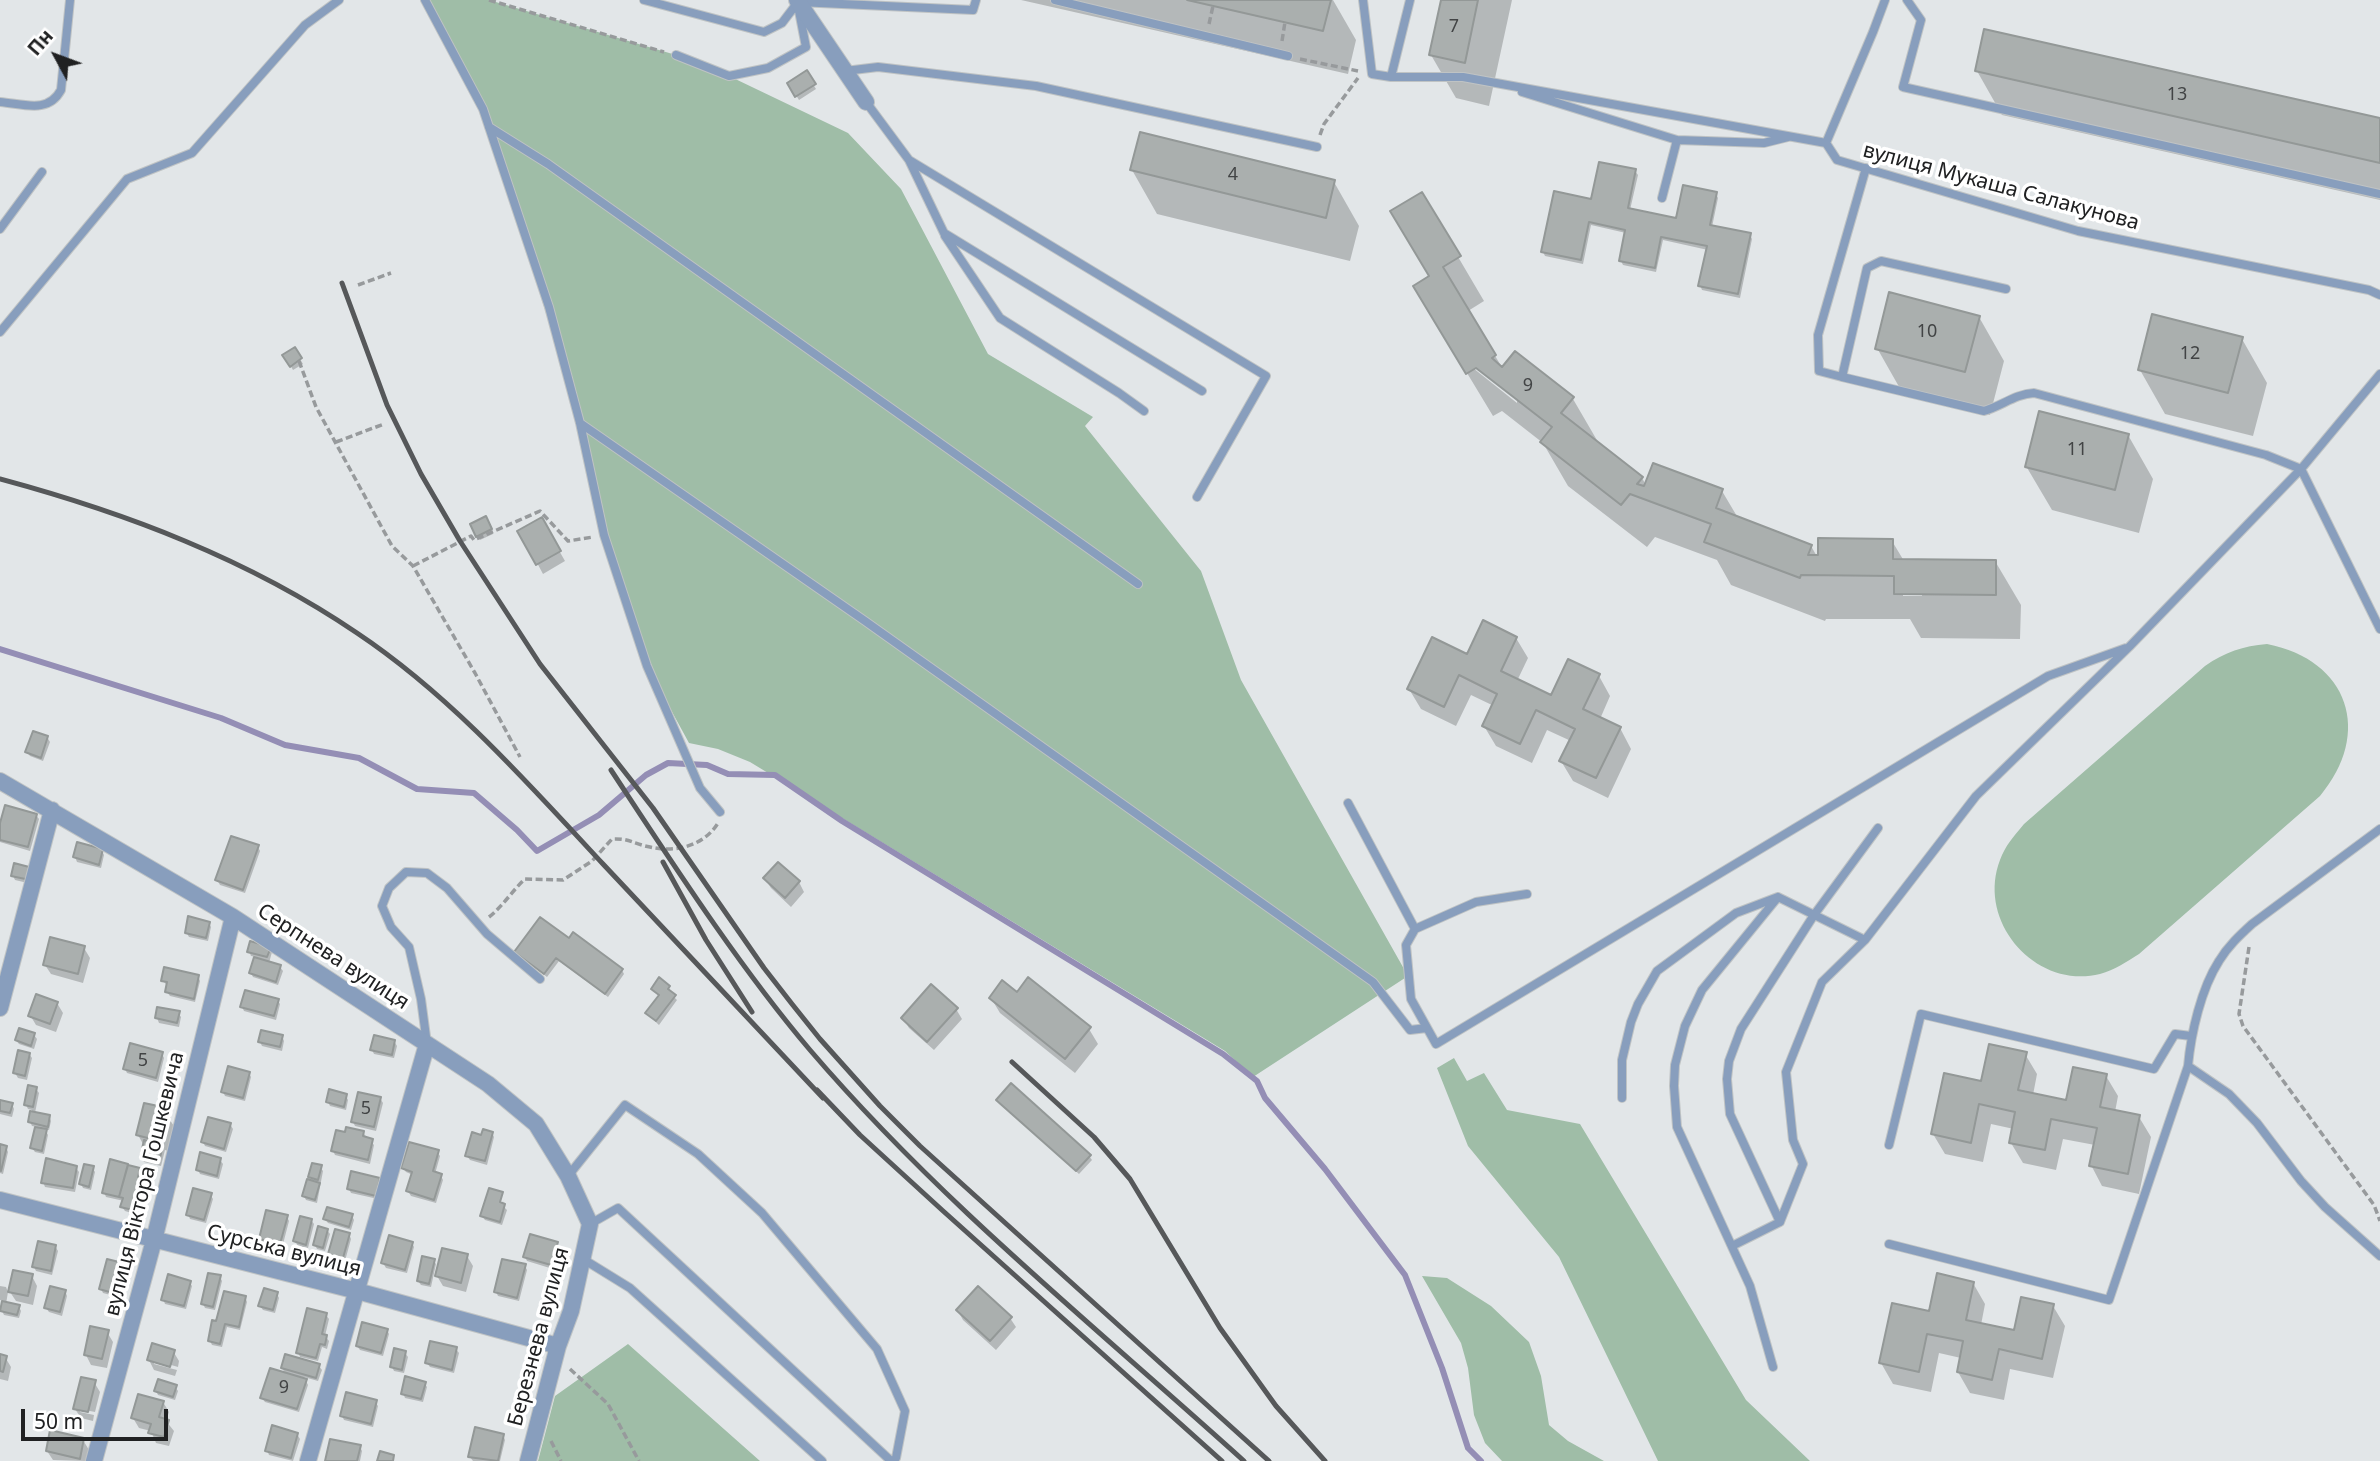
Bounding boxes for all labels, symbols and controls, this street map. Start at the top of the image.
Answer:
house number: 7 [1449,16,1459,38]
north arrow [21,21,91,91]
text: Пн [21,24,59,61]
house number: 13 [2167,84,2187,106]
street label: вулиця Мукаша Салакунова [1860,138,2142,236]
house number: 4 [1228,164,1238,186]
house number: 10 [1917,321,1937,343]
house number: 12 [2180,343,2200,365]
house number: 9 [1523,375,1533,397]
house number: 11 [2067,439,2087,461]
street label: Серпнева вулиця [253,899,413,1015]
street label: вулиця Віктора Гошкевича [100,1049,190,1319]
house number: 5 [138,1050,148,1072]
house number: 5 [361,1098,371,1120]
street label: Сурська вулиця [204,1220,364,1282]
street label: Березнева вулиця [503,1245,575,1429]
house number: 9 [279,1377,289,1399]
scale bar [24,1394,172,1438]
text: 50 m [34,1407,83,1435]

